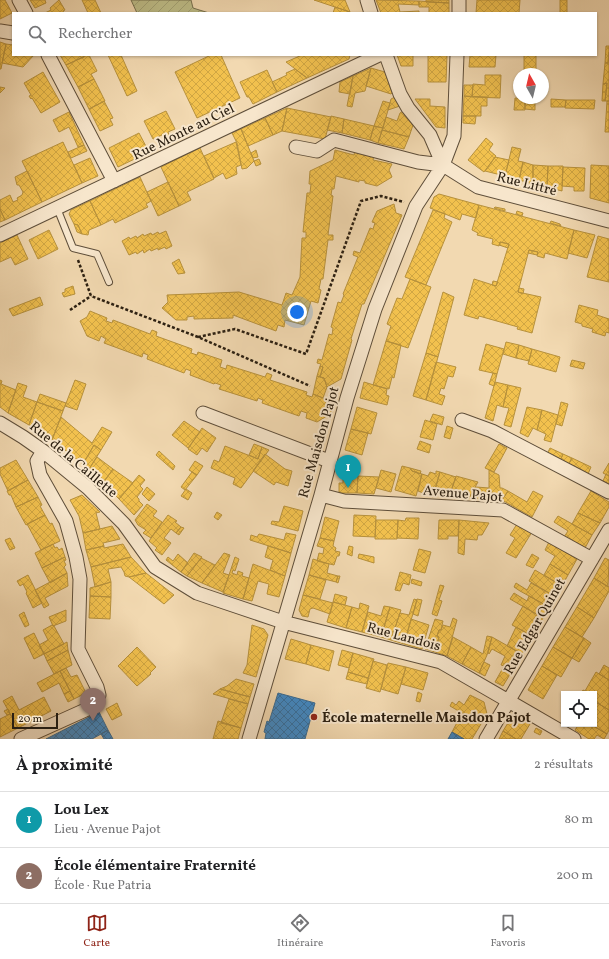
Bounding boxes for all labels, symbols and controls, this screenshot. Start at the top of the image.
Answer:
search box [12,12,597,56]
icon: search [26,23,48,45]
text: Rechercher [58,24,132,45]
north arrow [513,68,549,104]
street label: Rue Monte au Ciel [129,99,238,165]
street label: Rue Littré [495,168,559,201]
your location [287,302,307,322]
street label: Rue Maisdon Pajot [294,384,344,500]
street label: Rue de la Caillette [25,418,121,503]
pin: 1 [335,455,361,488]
street label: Avenue Pajot [422,482,504,507]
street label: Rue Edgar Quinet [500,575,571,678]
street label: Rue Landois [365,618,443,656]
pin: 2 [80,688,106,721]
map controls [561,691,597,727]
button: locate [561,691,597,727]
place label: École maternelle Maisdon Pajot [322,709,531,728]
scale bar [12,711,58,730]
text: 20 m [18,712,42,727]
marker: École maternelle Maisdon Pajot [309,712,319,722]
text: À proximité [16,754,113,777]
text: 2 résultats [534,756,593,774]
text: Lou Lex [54,800,109,821]
text: 1 [26,811,32,829]
text: 80 m [564,811,593,829]
text: Lieu · Avenue Pajot [54,821,161,839]
text: École élémentaire Fraternité [54,856,256,877]
text: 2 [26,867,32,885]
text: 200 m [556,867,593,885]
text: École · Rue Patria [54,877,151,895]
tab: Carte [84,912,110,951]
tab: Itinéraire [277,912,323,951]
tab: Favoris [490,912,525,951]

